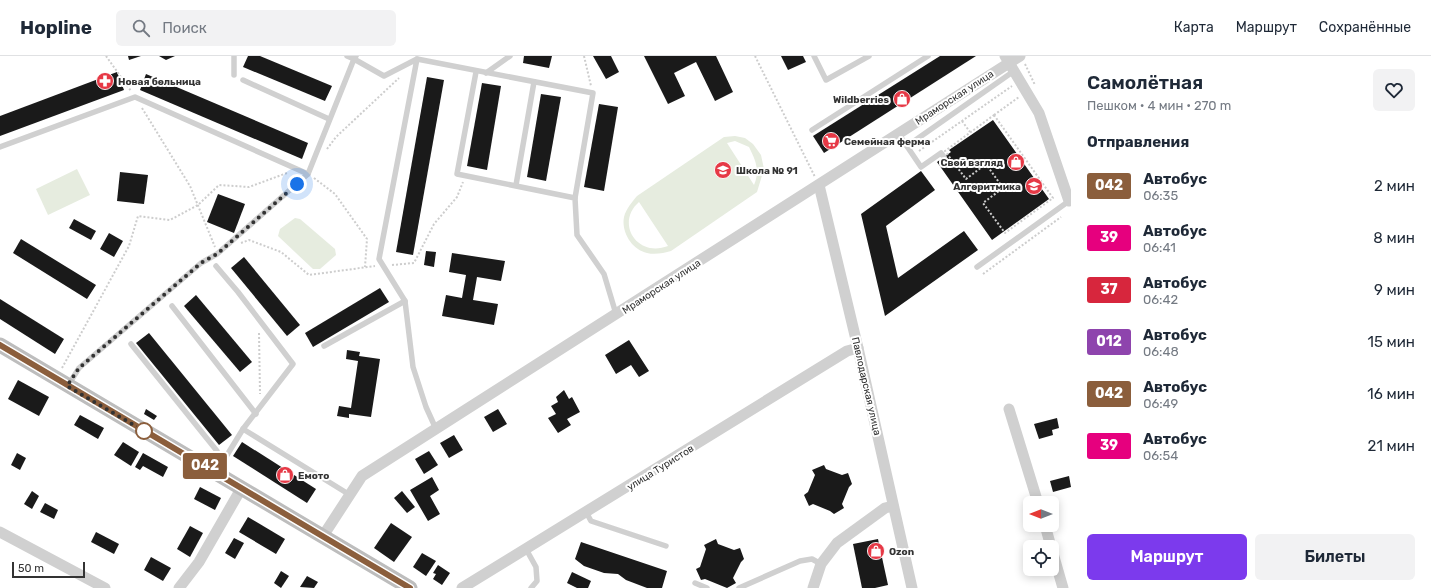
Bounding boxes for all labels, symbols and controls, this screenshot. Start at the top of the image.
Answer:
search box [116,10,396,46]
text: Hopline [20,16,92,39]
icon: search [130,17,152,39]
text: Поиск [162,19,207,37]
text: Карта [1174,19,1214,36]
text: Маршрут [1236,19,1297,36]
text: Сохранённые [1319,19,1411,36]
street label: Мраморская улица [913,68,996,128]
button: heart [1373,69,1415,111]
pharmacy icon: Новая больница [95,71,115,91]
text: Самолётная [1087,71,1203,94]
place label: Новая больница [118,76,201,88]
shop icon: Wildberries [892,89,912,109]
place label: Wildberries [833,94,889,106]
text: Пешком · 4 мин · 270 m [1087,98,1231,113]
supermarket icon: Семейная ферма [821,131,841,151]
text: Отправления [1087,133,1189,151]
place label: Семейная ферма [844,136,931,148]
shop icon: Свой взгляд [1006,152,1026,172]
place label: Свой взгляд [941,157,1003,169]
school or university icon: Школа № 91 [713,160,733,180]
place label: Школа № 91 [736,165,798,177]
text: Автобус [1143,170,1207,188]
your location [287,174,307,194]
school or university icon: Алгоритмика [1024,176,1044,196]
text: 042 [1095,177,1123,194]
text: 2 мин [1374,177,1415,195]
place label: Алгоритмика [953,181,1021,193]
text: 06:35 [1143,188,1178,203]
text: Автобус [1143,222,1207,240]
text: 39 [1100,229,1118,246]
text: 8 мин [1373,229,1415,247]
text: 06:41 [1143,240,1176,255]
street label: Мраморская улица [620,257,703,317]
text: Автобус [1143,274,1207,292]
text: 37 [1100,281,1118,298]
text: 9 мин [1374,281,1415,299]
text: 06:42 [1143,292,1178,307]
text: Автобус [1143,326,1207,344]
text: 012 [1096,333,1122,350]
text: 15 мин [1367,333,1415,351]
street label: Павлодарская улица [849,336,883,436]
text: 06:48 [1143,344,1179,359]
text: Автобус [1143,378,1207,396]
text: 042 [1095,385,1123,402]
text: 16 мин [1367,385,1415,403]
text: 06:49 [1143,396,1178,411]
unlabelled marker [135,422,153,440]
text: Автобус [1143,430,1207,448]
text: 39 [1100,437,1118,454]
text: 21 мин [1368,437,1415,455]
street label: улица Туристов [625,442,696,493]
text: 06:54 [1143,448,1178,463]
line badge: 042 [182,453,228,479]
text: 042 [191,457,219,474]
shop icon: Емото [275,465,295,485]
place label: Емото [298,470,329,482]
north arrow [1023,496,1059,532]
map controls [1023,496,1059,576]
button: Маршрут [1087,534,1247,580]
button: Билеты [1255,534,1415,580]
button: locate [1023,540,1059,576]
shop icon: Ozon [866,541,886,561]
place label: Ozon [889,546,914,558]
scale bar [12,560,85,579]
text: 50 m [18,562,44,575]

